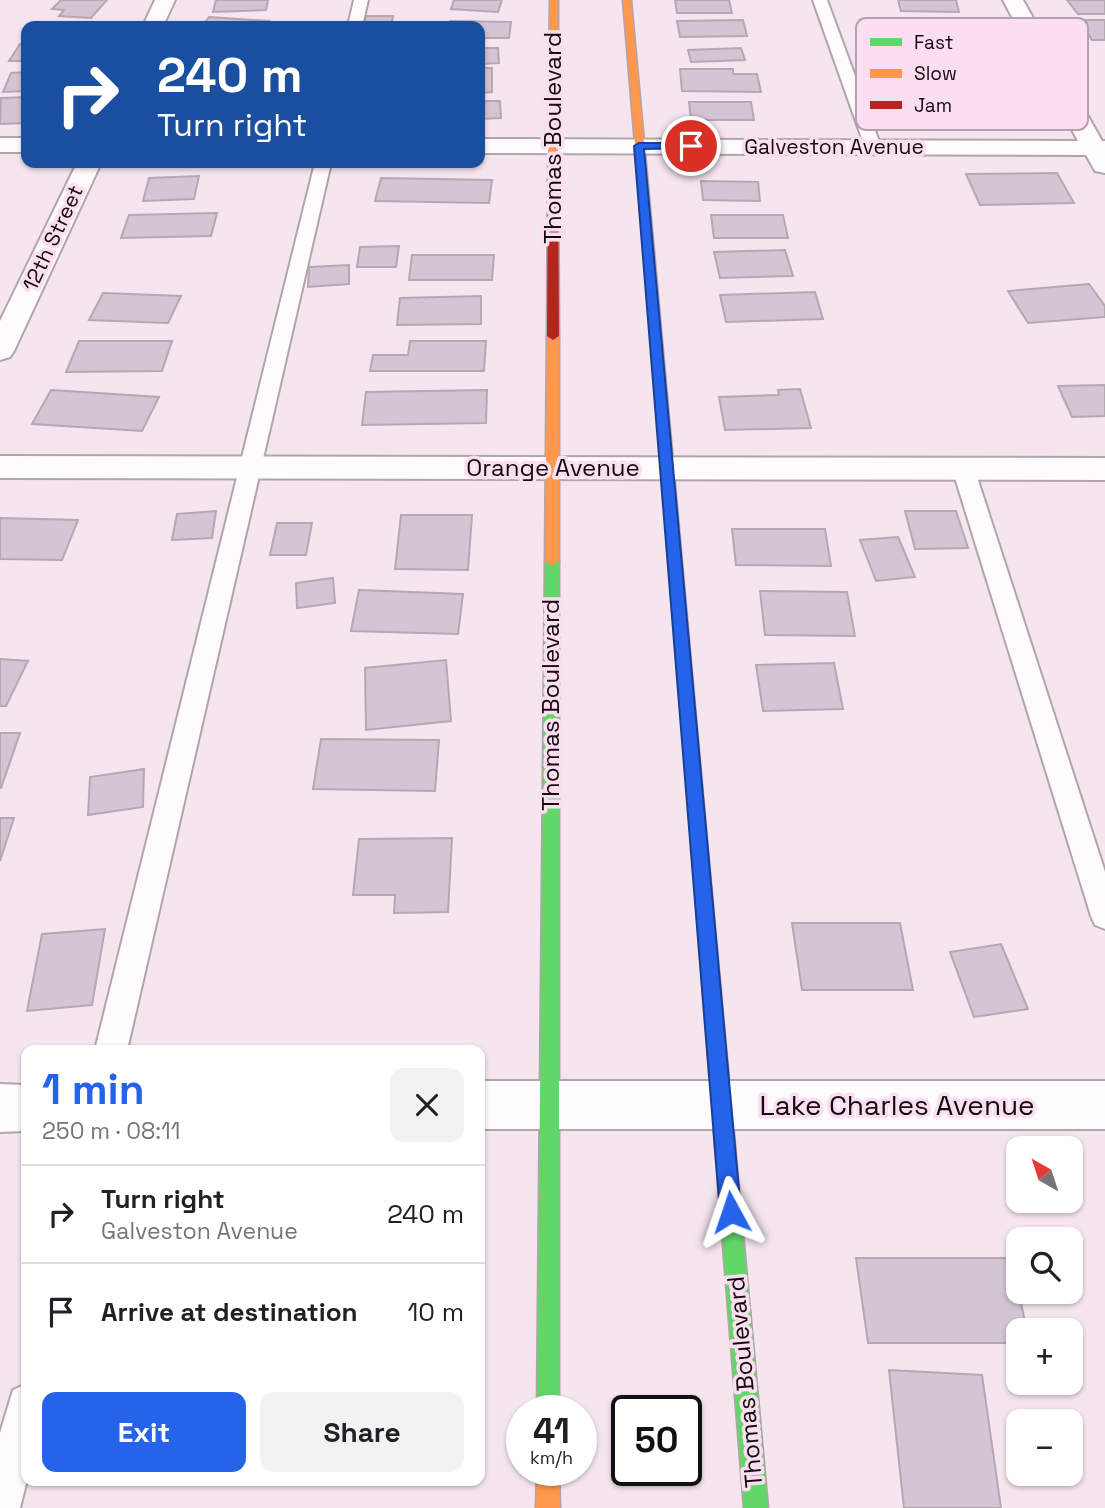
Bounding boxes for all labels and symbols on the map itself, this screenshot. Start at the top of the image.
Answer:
legend [856,18,1088,130]
text: Fast [914,30,954,55]
street label: Thomas Boulevard [537,32,568,244]
text: Slow [914,61,957,86]
text: Jam [914,93,952,118]
pin [661,116,721,176]
street label: Galveston Avenue [744,133,924,160]
street label: 12th Street [16,181,89,295]
street label: Orange Avenue [466,452,640,483]
street label: Thomas Boulevard [535,599,566,811]
street label: Lake Charles Avenue [759,1087,1035,1123]
north arrow [1006,1136,1083,1213]
position arrow [694,1175,768,1249]
street label: Thomas Boulevard [720,1275,769,1489]
speed limit sign: 50 [611,1395,702,1486]

